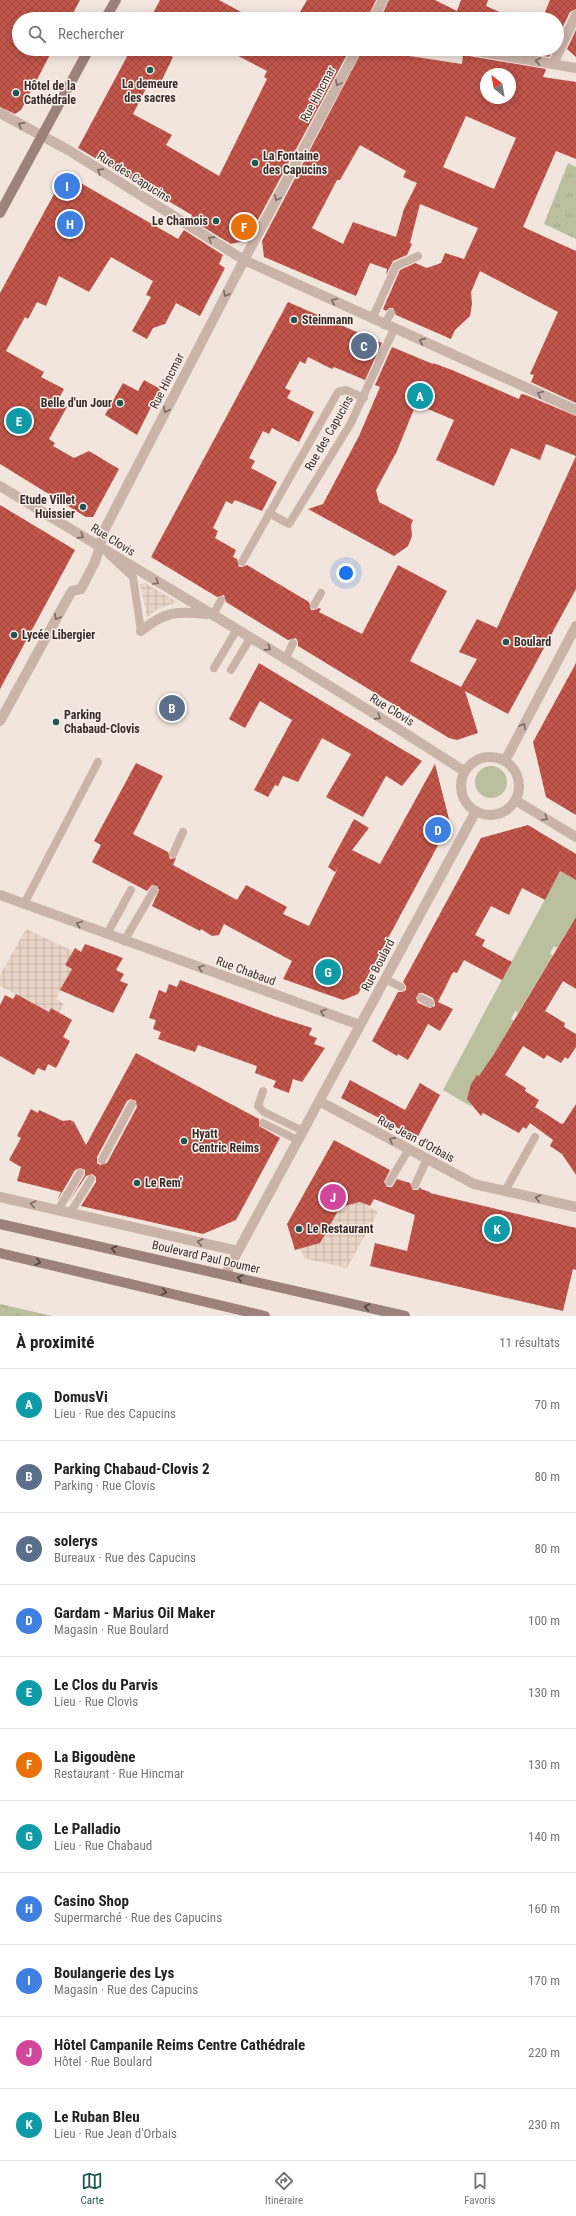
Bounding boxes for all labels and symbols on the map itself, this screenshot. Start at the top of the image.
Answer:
one-way arrow [534,58,541,66]
street label: Rue Hincmar [298,64,339,124]
marker: La demeure des sacres [145,65,155,75]
north arrow [480,68,516,104]
place label: La demeure des sacres [122,77,178,105]
place label: Hôtel de la Cathédrale [24,79,76,107]
one-way arrow [336,79,343,87]
marker: Hôtel de la Cathédrale [11,88,21,98]
one-way arrow [18,123,25,130]
street label: Rue des Capucins [95,149,173,205]
place label: La Fontaine des Capucins [263,149,328,177]
marker: La Fontaine des Capucins [250,158,260,168]
one-way arrow [97,168,104,176]
pin: I [54,171,80,201]
one-way arrow [274,194,281,201]
pin: H [57,209,83,239]
pin: F [231,212,257,242]
place label: Le Chamois [152,214,209,228]
marker: Le Chamois [211,216,221,226]
one-way arrow [208,236,215,243]
one-way arrow [223,290,231,297]
one-way arrow [330,298,338,306]
place label: Steinmann [302,313,353,327]
marker: Steinmann [289,315,299,325]
pin: C [351,331,377,361]
one-way arrow [418,338,425,346]
street label: Rue Hincmar [147,351,187,411]
pin: A [407,381,433,411]
one-way arrow [537,391,545,399]
street label: Rue des Capucins [302,393,356,473]
place label: Belle d'un Jour [41,396,112,410]
marker: Belle d'un Jour [115,398,125,408]
pin: E [6,406,32,436]
one-way arrow [164,406,171,413]
place label: Etude Villet Huissier [20,493,75,521]
marker: Etude Villet Huissier [78,502,88,512]
street label: Rue Clovis [88,521,138,559]
one-way arrow [77,531,84,538]
your location [336,563,356,583]
one-way arrow [152,578,159,585]
one-way arrow [55,613,62,620]
place label: Lycée Libergier [22,628,95,642]
marker: Lycée Libergier [9,630,19,640]
place label: Boulard [514,635,551,649]
marker: Boulard [501,637,511,647]
one-way arrow [264,643,271,651]
street label: Rue Clovis [367,691,417,729]
pin: B [159,693,185,723]
place label: Parking Chabaud-Clovis [64,708,140,736]
one-way arrow [374,713,381,720]
marker: Parking Chabaud-Clovis [51,717,61,727]
one-way arrow [519,723,526,731]
one-way arrow [541,814,548,821]
pin: D [425,815,451,845]
one-way arrow [75,920,82,929]
street label: Rue Boulard [358,937,398,993]
street label: Rue Chabaud [214,954,278,988]
pin: G [315,957,341,987]
one-way arrow [198,965,205,973]
one-way arrow [320,1008,327,1017]
street label: Rue Jean d'Orbais [375,1113,457,1165]
place label: Hyatt Centric Reims [192,1127,260,1155]
marker: Hyatt Centric Reims [179,1136,189,1146]
one-way arrow [389,1138,397,1145]
place label: Le Rem' [145,1176,182,1190]
marker: Le Rem' [132,1178,142,1188]
pin: J [320,1182,346,1212]
one-way arrow [535,1195,541,1203]
one-way arrow [29,1200,36,1209]
pin: K [484,1214,510,1244]
place label: Le Restaurant [307,1222,374,1236]
marker: Le Restaurant [294,1224,304,1234]
street label: Boulevard Paul Doumer [151,1238,262,1276]
one-way arrow [197,1239,203,1247]
one-way arrow [111,1246,117,1254]
one-way arrow [35,1257,41,1265]
one-way arrow [237,1275,244,1283]
one-way arrow [161,1287,168,1296]
one-way arrow [364,1304,370,1312]

